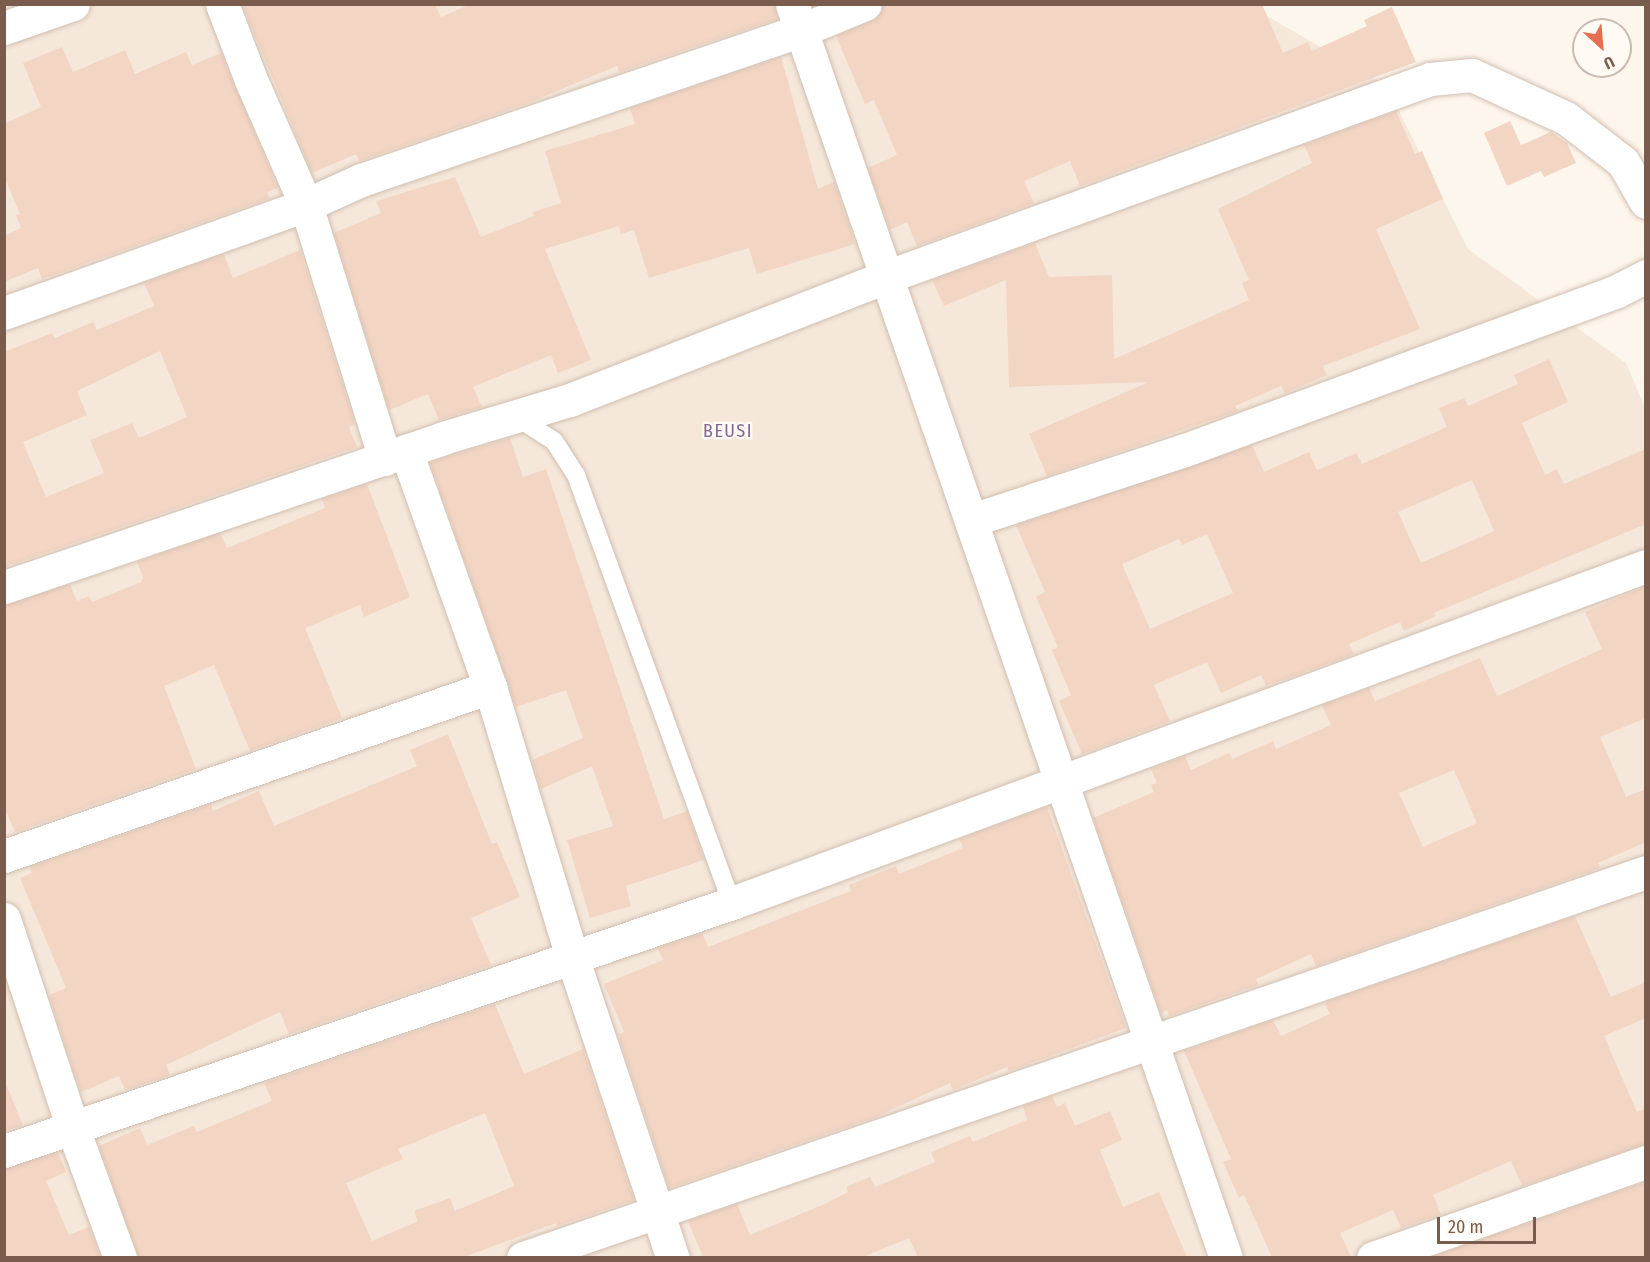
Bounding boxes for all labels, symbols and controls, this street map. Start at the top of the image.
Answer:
north arrow [1572,18,1632,78]
text: U [1601,52,1618,73]
district label: BEUSI [703,420,753,442]
scale bar [1440,1205,1539,1243]
text: 20 m [1448,1216,1483,1238]

